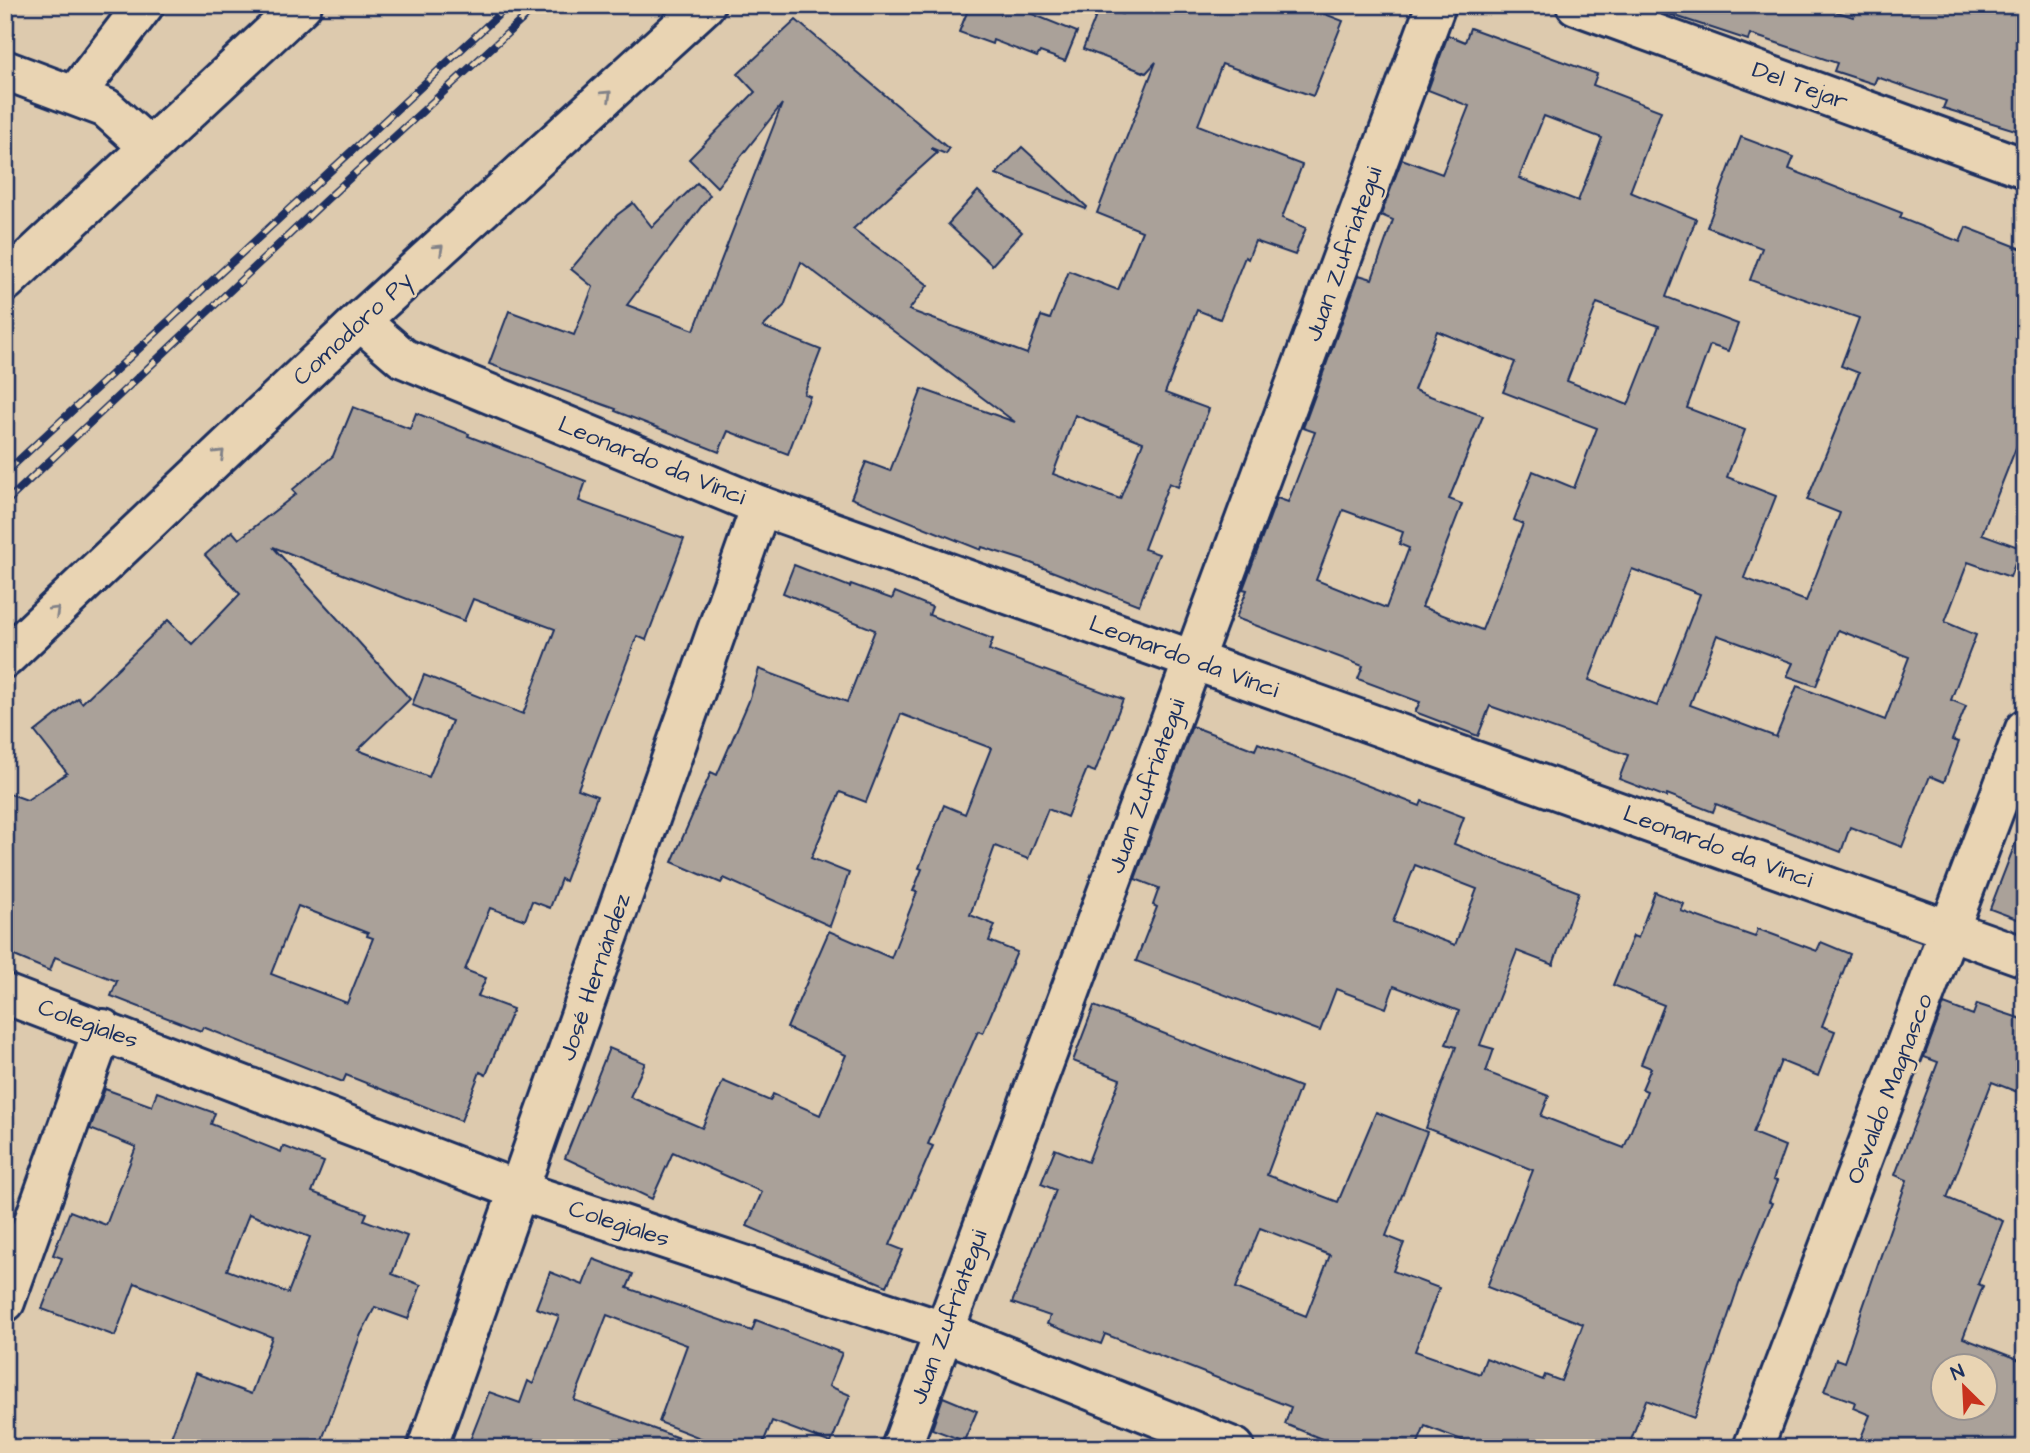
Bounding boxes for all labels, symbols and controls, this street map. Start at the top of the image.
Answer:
street label: Del Tejar [1747,53,1853,119]
one-way arrow [599,91,612,103]
street label: Juan Zufriategui [1297,161,1392,347]
one-way arrow [431,244,444,257]
street label: Comodoro Py [285,264,421,394]
street label: Leonardo da Vinci [553,408,751,514]
one-way arrow [212,450,225,463]
one-way arrow [47,607,60,620]
street label: Leonardo da Vinci [1084,607,1284,707]
street label: Juan Zufriategui [1100,693,1195,879]
street label: Leonardo da Vinci [1618,797,1818,897]
street label: José Hernández [550,889,640,1065]
street label: Osvaldo Magnasco [1838,988,1943,1189]
street label: Colegiales [33,990,143,1059]
street label: Colegiales [564,1192,674,1257]
street label: Juan Zufriategui [902,1224,997,1410]
north arrow [1928,1352,1998,1422]
text: N [1947,1358,1969,1388]

